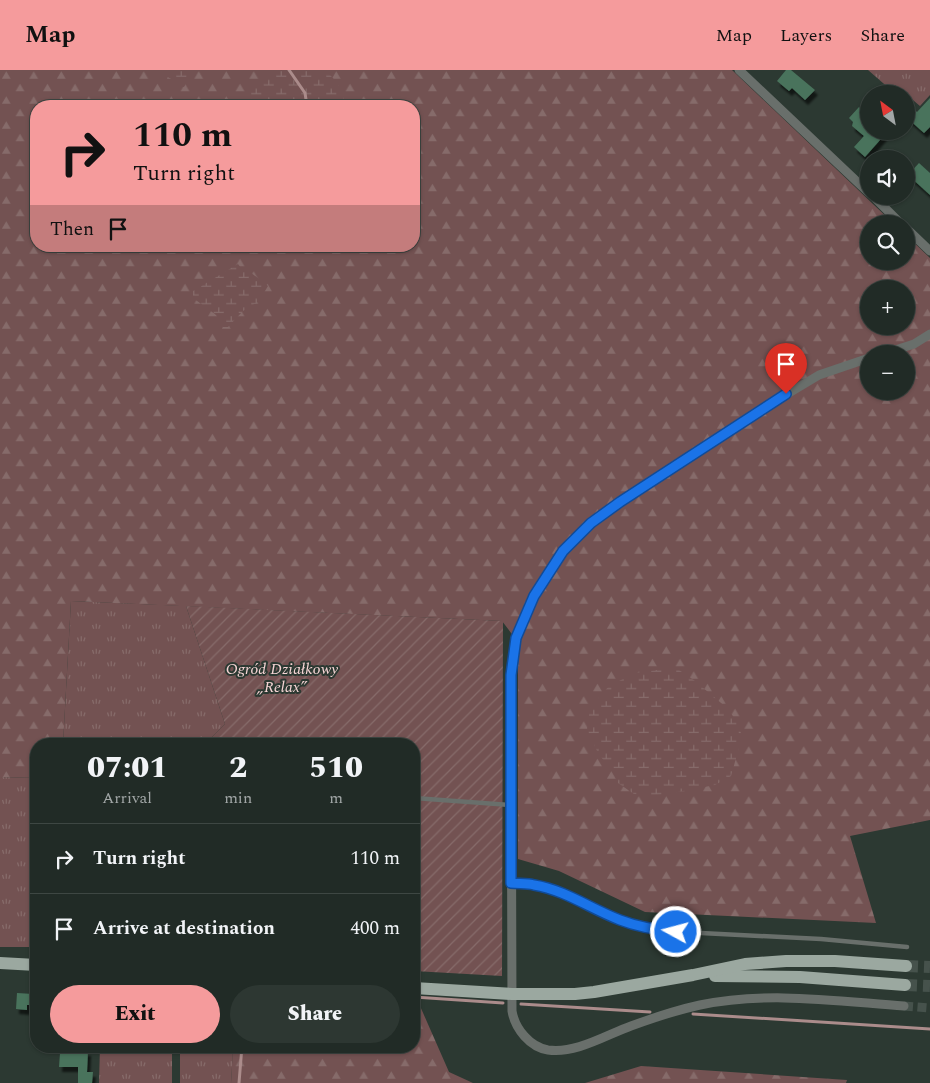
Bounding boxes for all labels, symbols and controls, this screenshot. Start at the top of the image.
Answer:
text: Map [25,17,75,53]
text: Map [716,22,752,49]
text: Layers [780,22,832,49]
text: Share [860,22,905,49]
north arrow [860,85,915,140]
map controls [860,85,915,400]
text: 110 m [133,109,232,162]
icon: right [50,120,115,185]
button: sound [860,150,915,205]
text: Turn right [133,157,235,190]
text: Then [50,215,94,244]
icon: arrive [104,215,132,243]
button: search [860,215,915,270]
button: + [860,280,915,335]
pin [765,343,807,394]
button: − [860,345,915,400]
icon: arrive [772,350,800,378]
park label: Ogród Działkowy „Relax” [226,657,338,699]
text: 07:01 [87,745,167,791]
text: 2 [229,745,247,791]
text: 510 [309,745,363,791]
text: Arrival [102,786,152,810]
text: min [224,786,252,810]
text: m [329,786,343,810]
text: Turn right [93,844,186,873]
text: 110 m [350,844,400,873]
icon: right [50,845,78,873]
position arrow [649,905,701,957]
text: Arrive at destination [93,914,275,943]
text: 400 m [350,914,400,943]
icon: arrive [50,915,78,943]
button: Exit [50,985,220,1043]
button: Share [230,985,400,1043]

